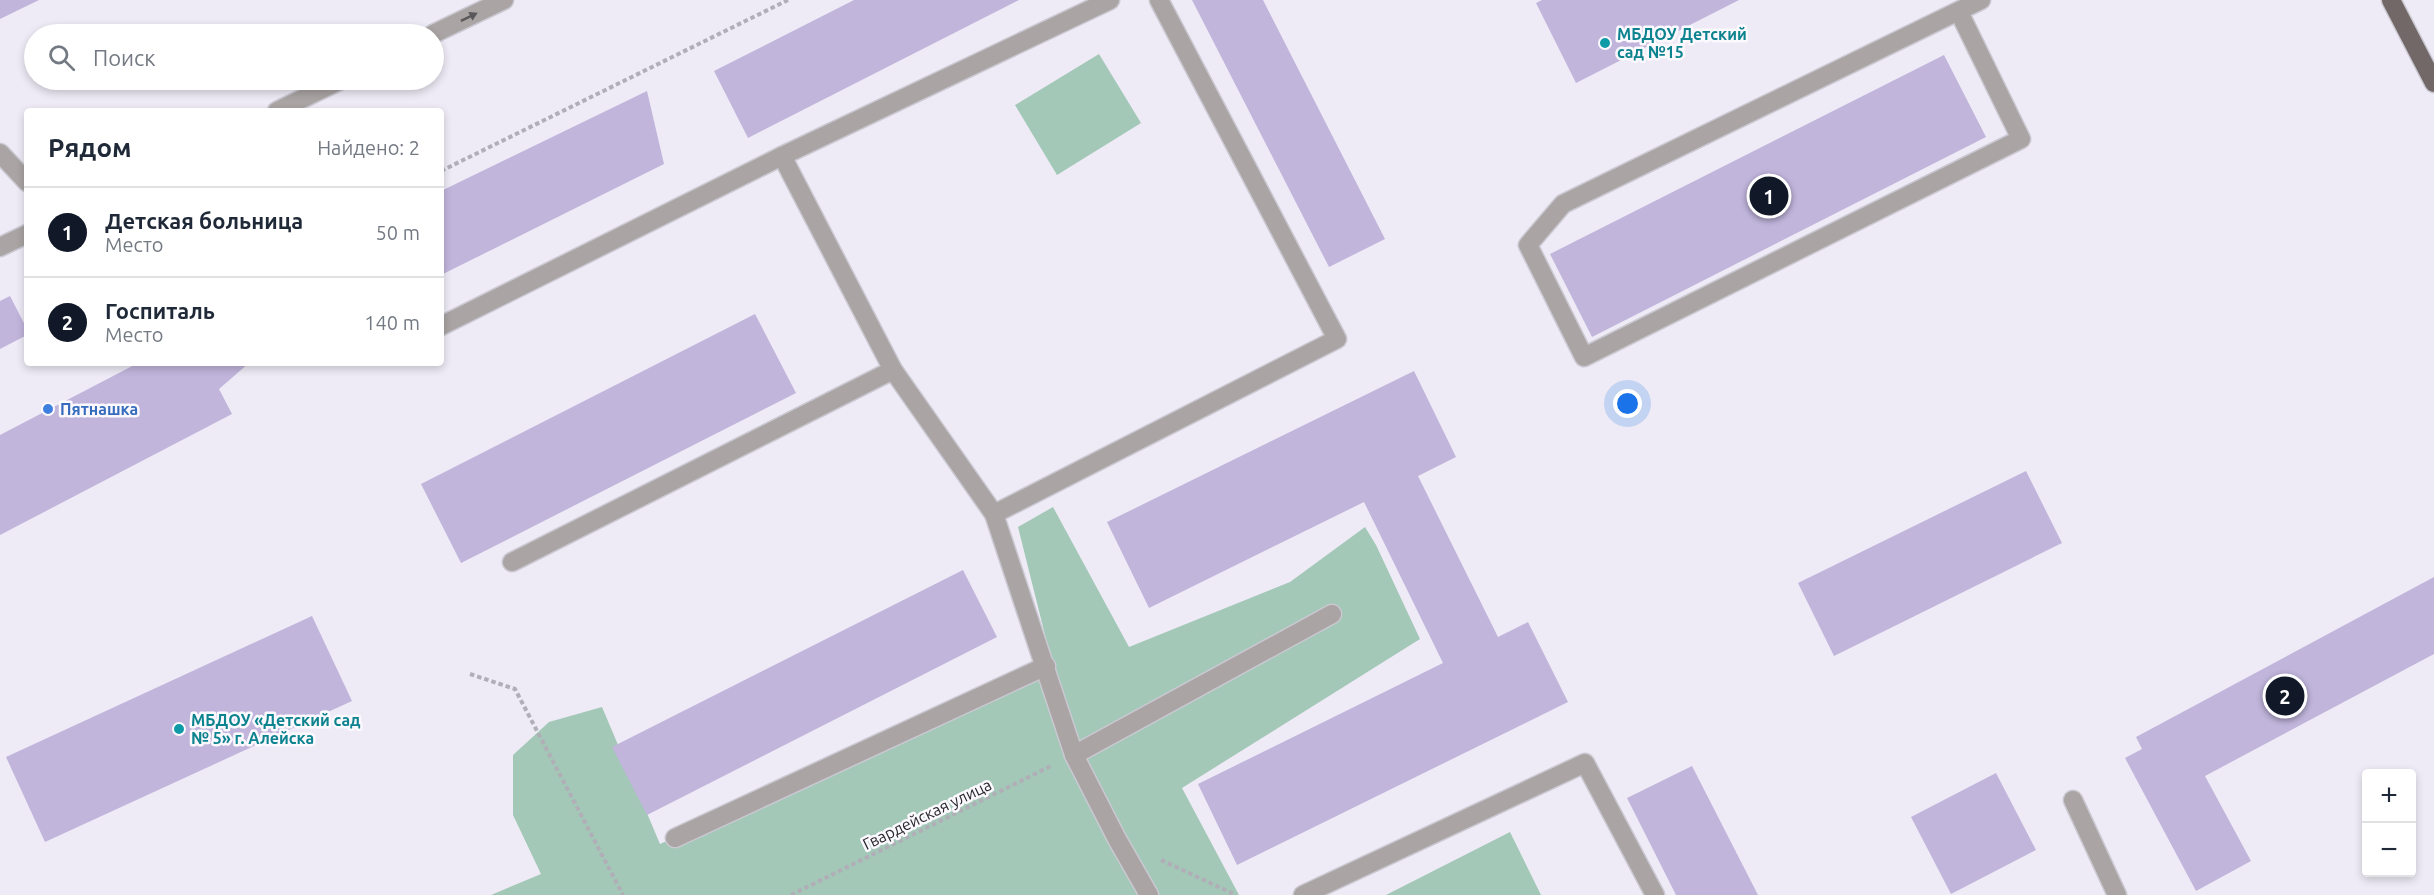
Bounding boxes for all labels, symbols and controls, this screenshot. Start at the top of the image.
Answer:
one-way arrow [460,13,477,22]
search box [24,24,444,90]
place label: МБДОУ Детский сад №15 [1617,25,1747,61]
marker: МБДОУ Детский сад №15 [1598,36,1612,50]
icon: search [45,41,78,74]
text: Поиск [93,45,156,70]
text: Рядом [48,133,132,162]
text: Найдено: 2 [317,136,420,159]
pin: 1 [1750,174,1788,218]
text: Детская больница [105,208,303,233]
text: 1 [62,221,73,244]
text: 50 m [376,221,420,244]
text: Место [105,233,164,256]
text: Госпиталь [105,298,215,323]
text: 2 [62,311,73,334]
text: 140 m [364,311,420,334]
text: Место [105,323,164,346]
your location [1613,389,1642,418]
place label: Пятнашка [60,400,138,418]
marker: Пятнашка [41,402,55,416]
pin: 2 [2266,674,2304,718]
place label: МБДОУ «Детский сад № 5» г. Алейска [191,711,361,747]
marker: МБДОУ «Детский сад № 5» г. Алейска [172,722,186,736]
map controls [2362,769,2416,877]
button: + [2362,769,2416,823]
street label: Гвардейская улица [860,775,994,853]
button: − [2362,823,2416,877]

